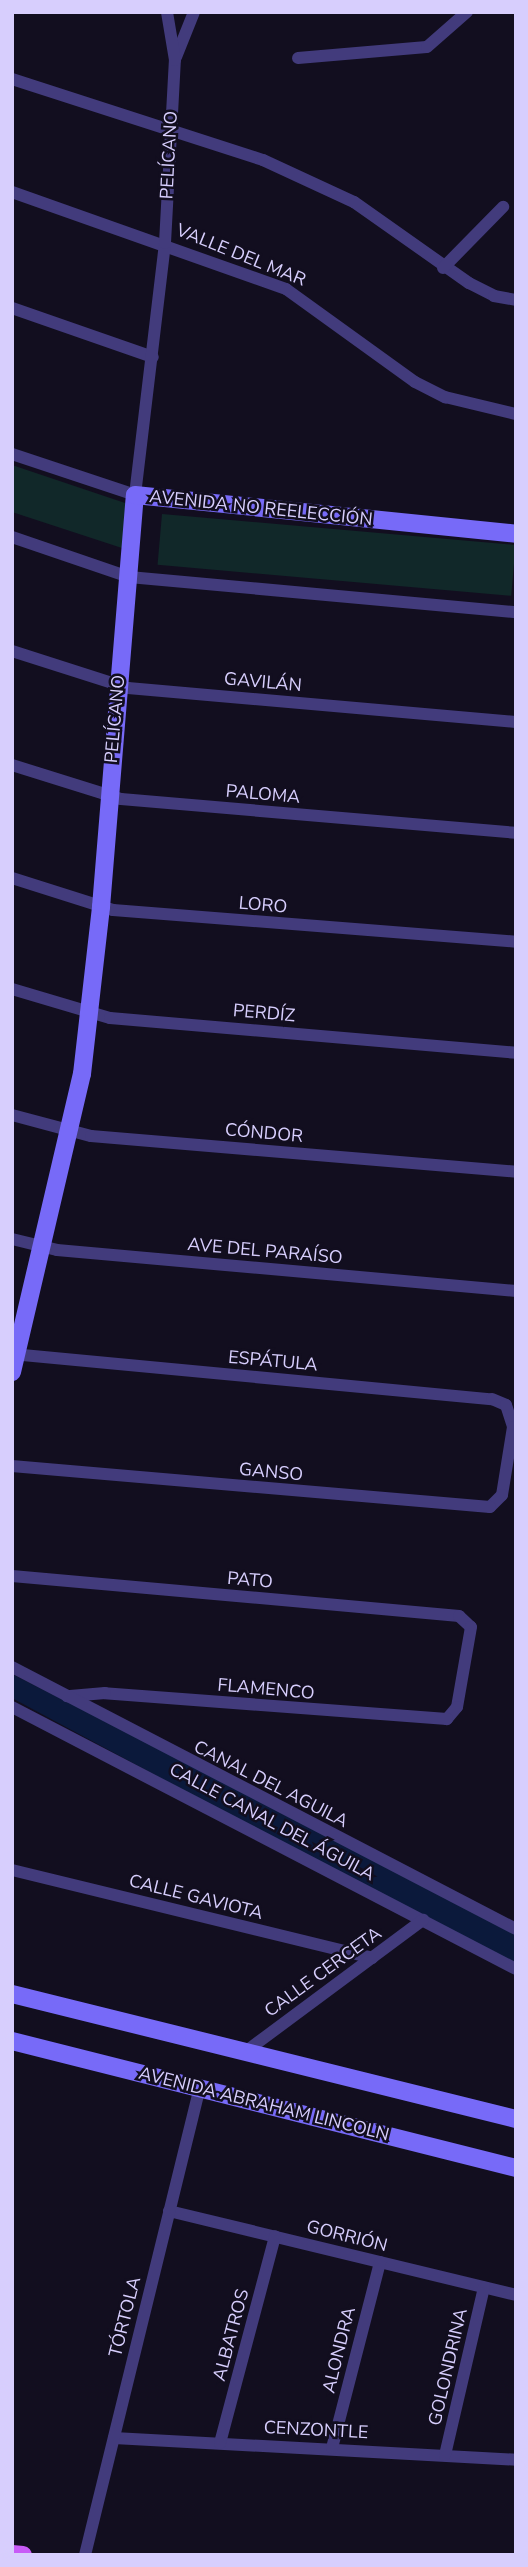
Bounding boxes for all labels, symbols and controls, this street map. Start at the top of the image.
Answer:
street label: PELÍCANO [156,110,182,200]
street label: VALLE DEL MAR [173,219,309,291]
street label: AVENIDA NO REELECCIÓN [148,486,374,530]
street label: GAVILÁN [223,668,303,696]
street label: PELÍCANO [100,674,130,764]
street label: PALOMA [225,780,301,808]
street label: LORO [238,892,288,918]
street label: PERDÍZ [232,1000,296,1026]
street label: CÓNDOR [224,1119,304,1147]
street label: AVE DEL PARAÍSO [187,1233,343,1269]
street label: ESPÁTULA [227,1346,319,1376]
street label: GANSO [238,1458,304,1486]
street label: PATO [226,1567,274,1593]
street label: FLAMENCO [217,1674,315,1704]
street label: CANAL DEL AGUILA [190,1736,352,1832]
street label: CALLE CANAL DEL ÁGUILA [165,1759,379,1885]
street label: CALLE GAVIOTA [127,1870,265,1924]
street label: CALLE CERCETA [260,1922,386,2022]
street label: AVENIDA ABRAHAM LINCOLN [137,2062,391,2146]
street label: GORRIÓN [304,2216,390,2256]
street label: TÓRTOLA [105,2275,145,2359]
street label: ALBATROS [208,2287,254,2383]
street label: ALONDRA [318,2305,360,2395]
street label: GOLONDRINA [424,2306,472,2428]
street label: CENZONTLE [263,2416,369,2444]

